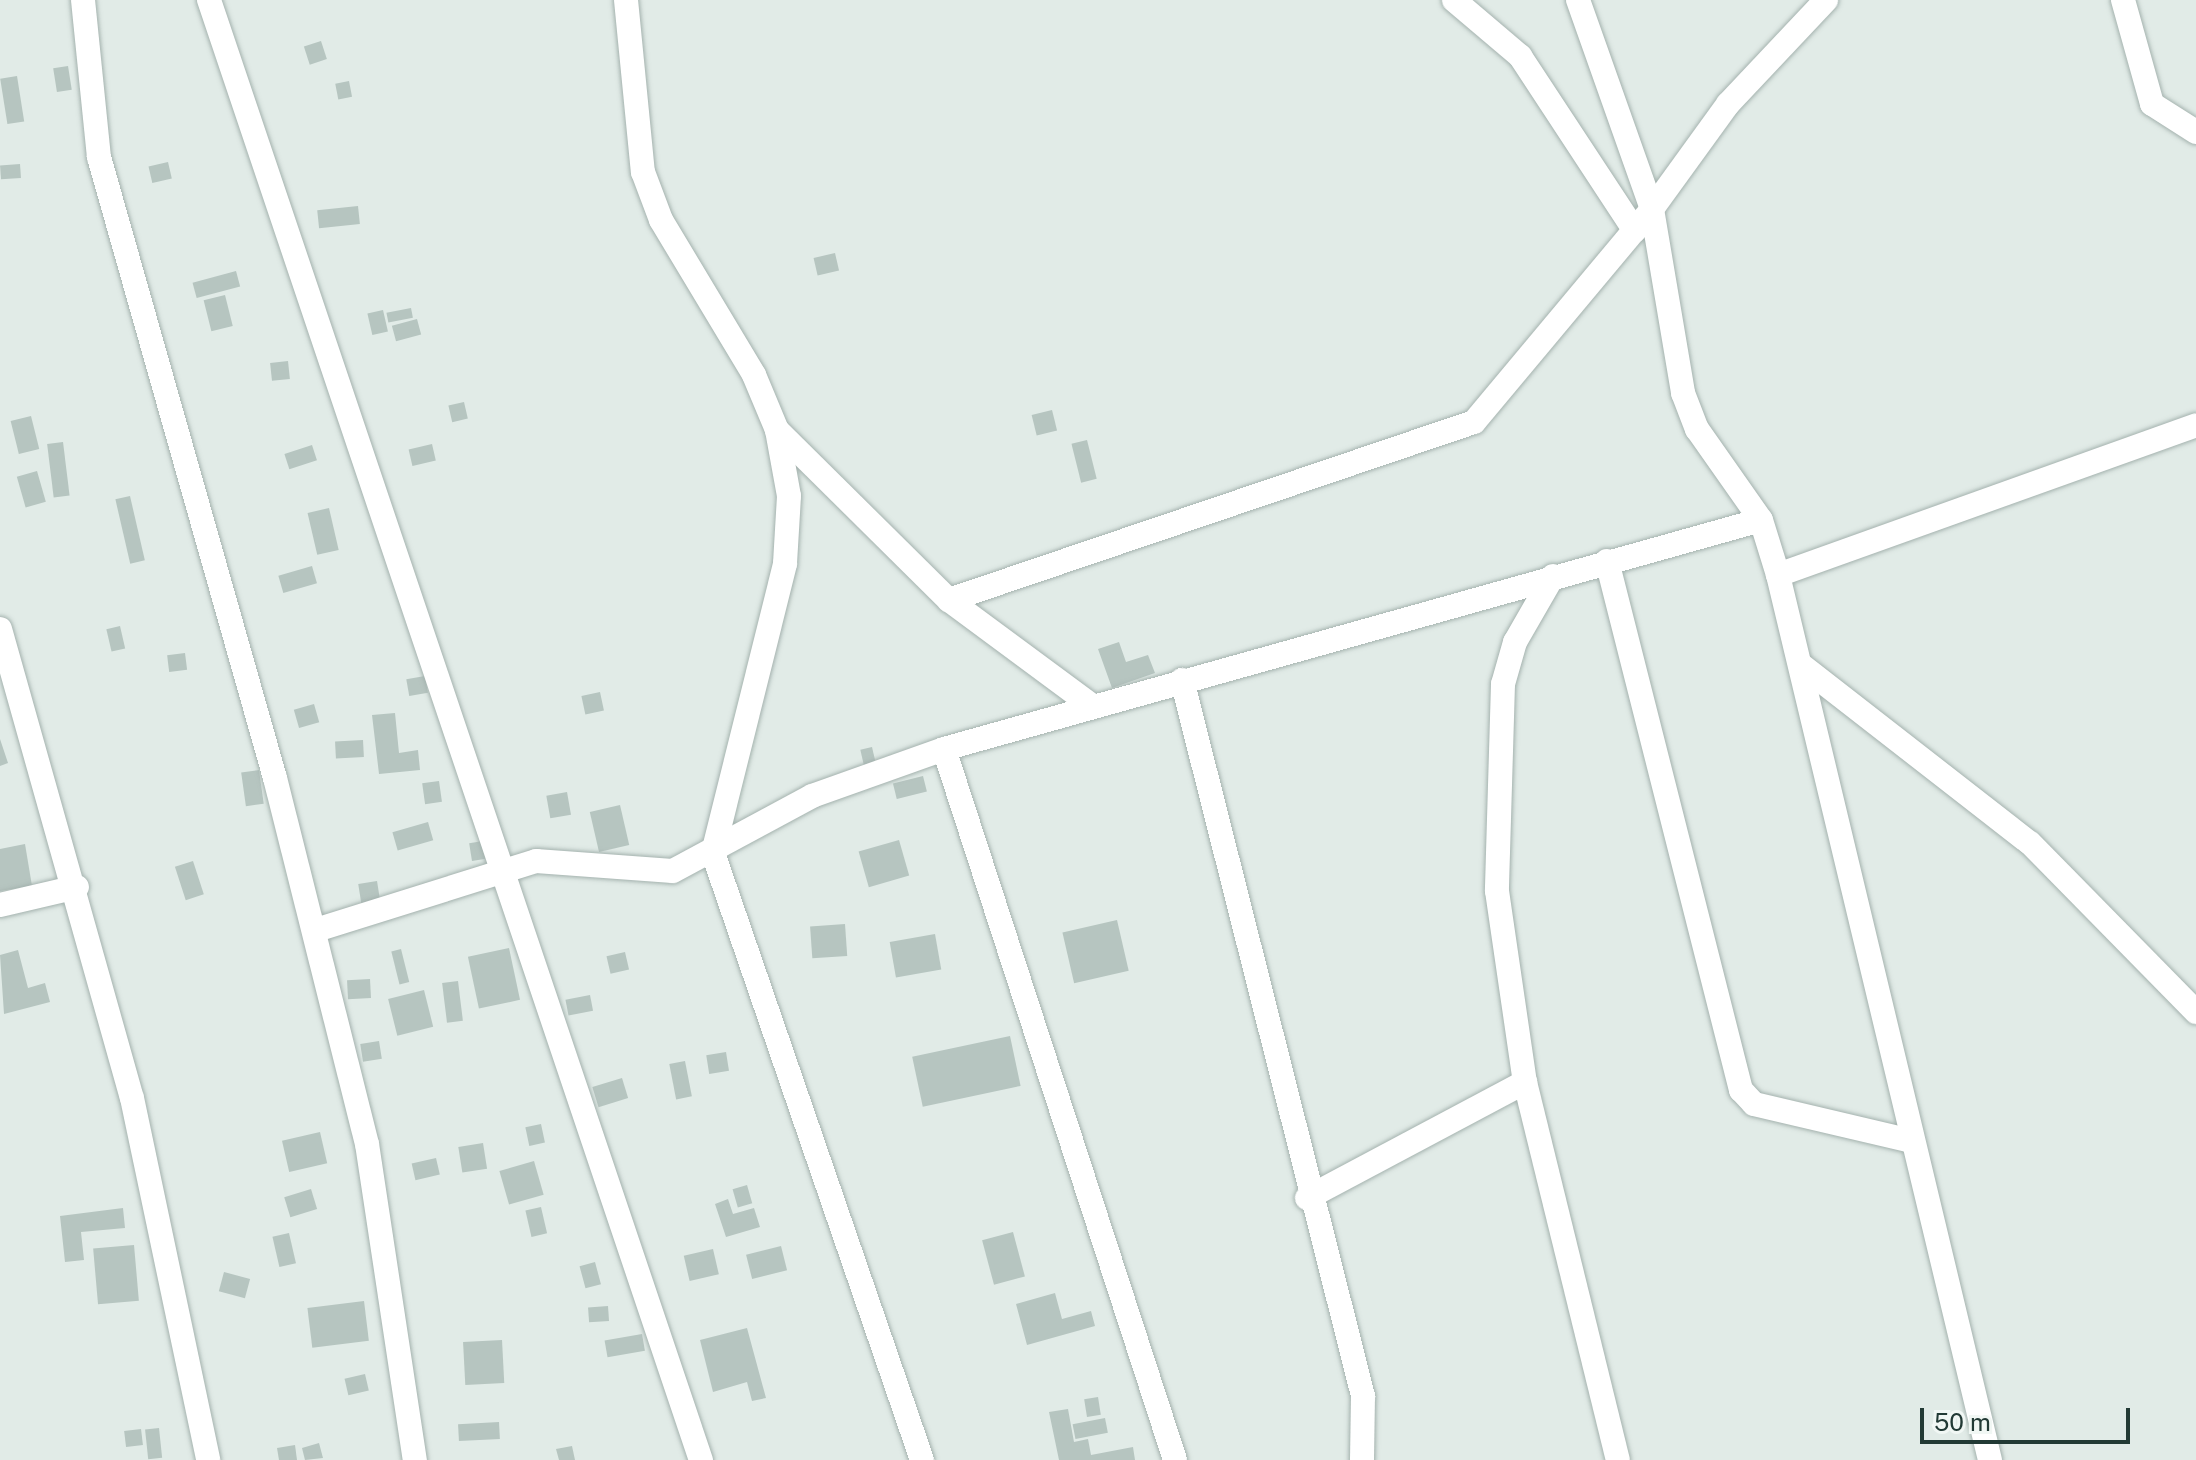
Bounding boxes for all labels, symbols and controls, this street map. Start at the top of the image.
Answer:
scale bar [1924,1392,2134,1442]
text: 50 m [1934,1408,1991,1436]

